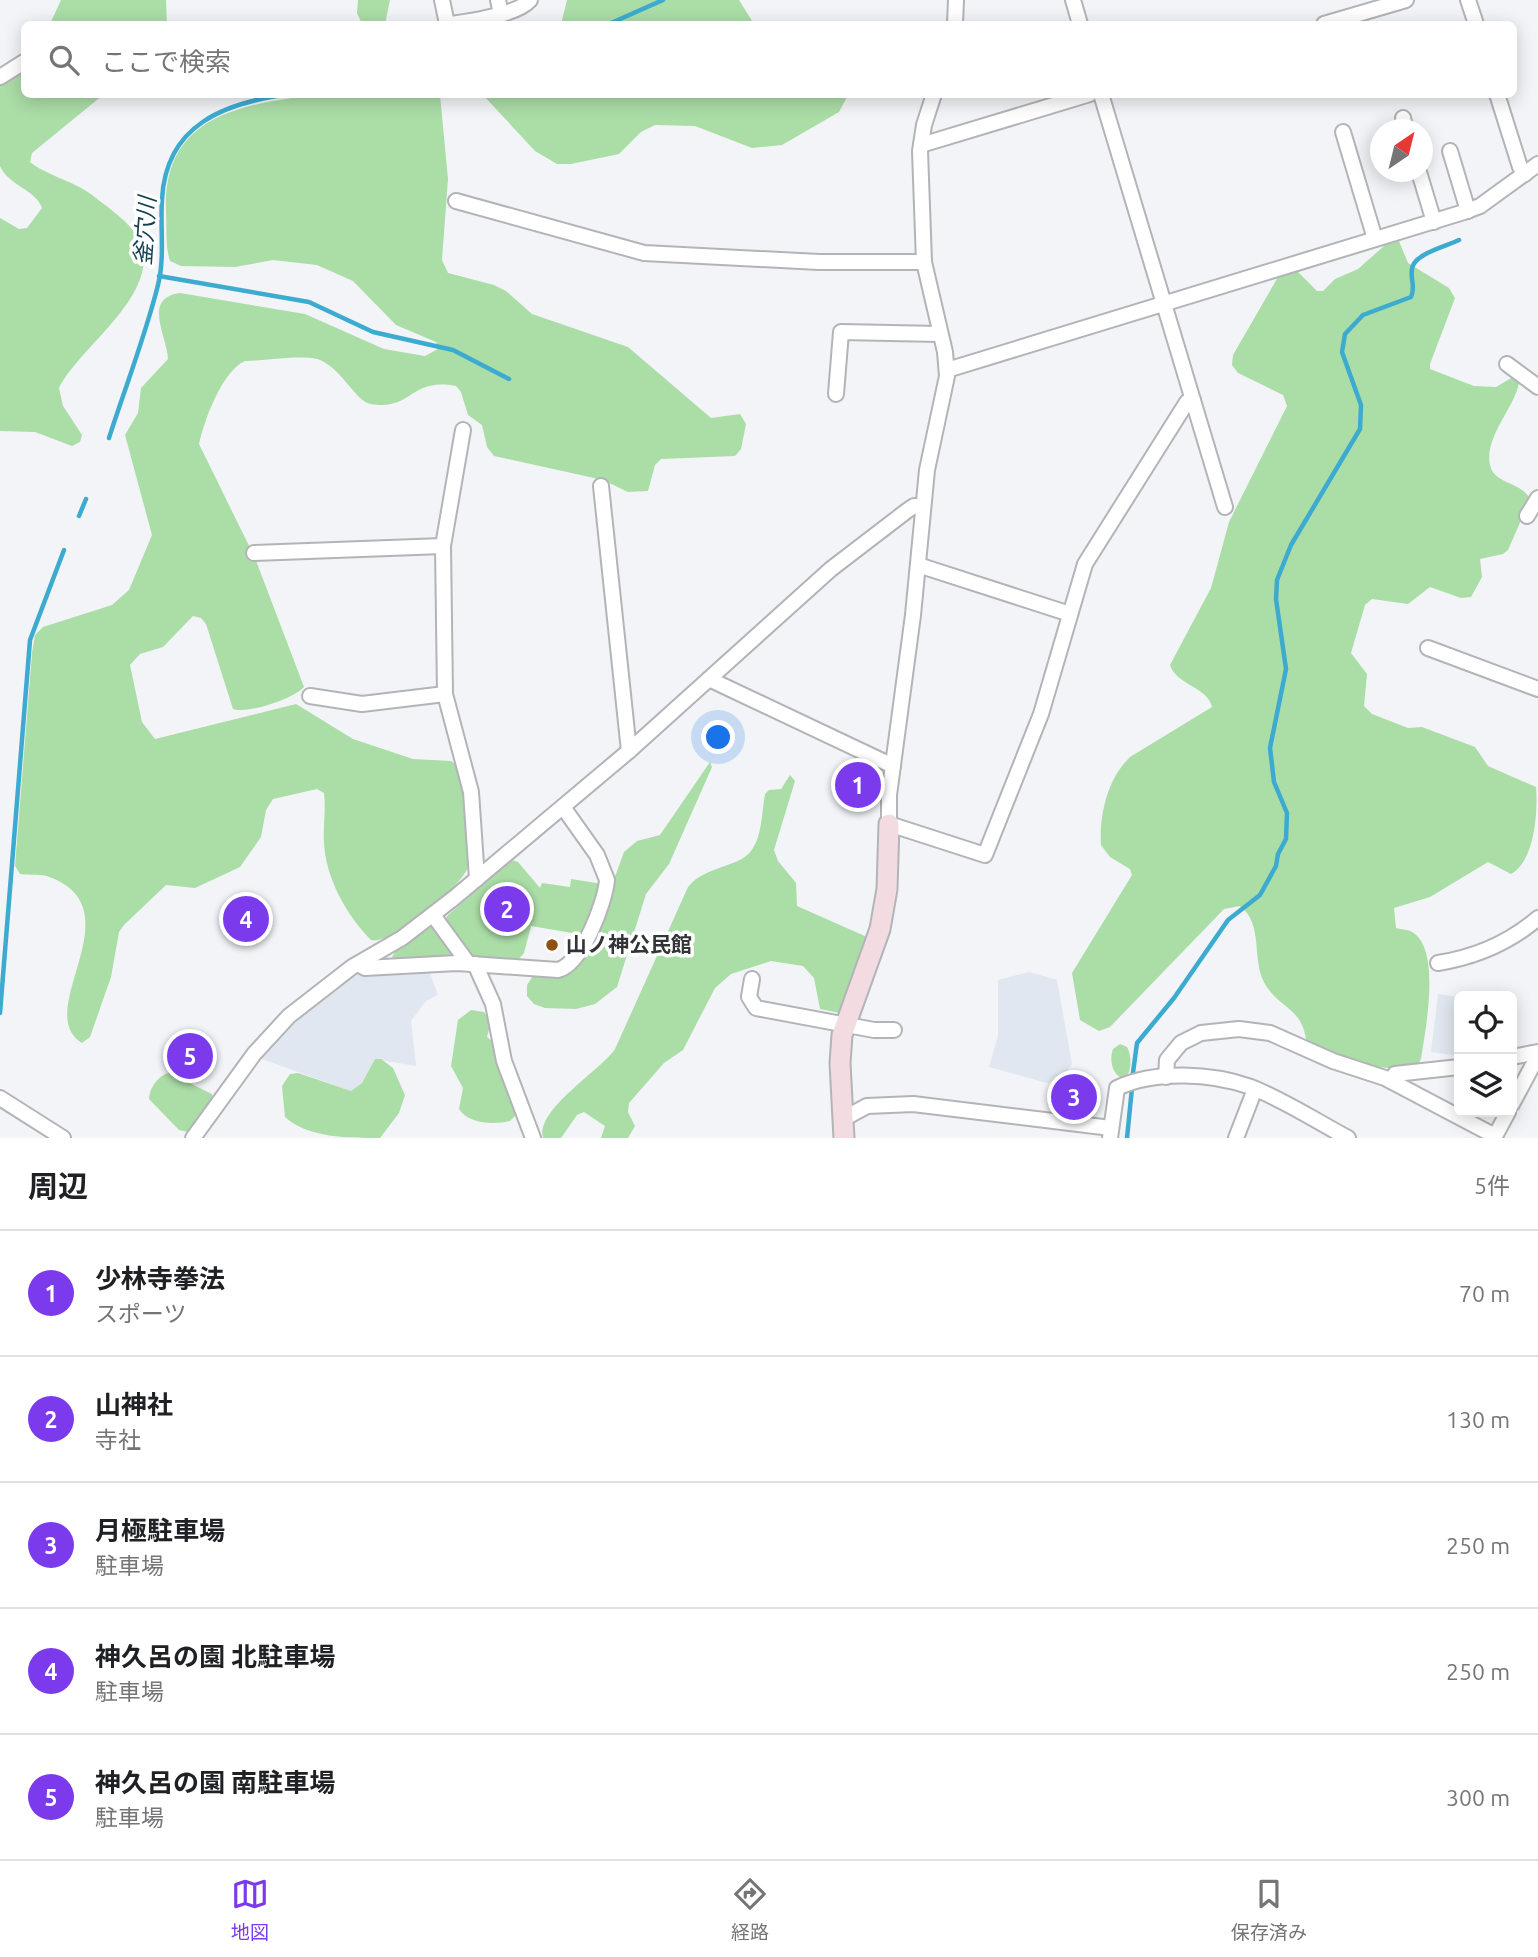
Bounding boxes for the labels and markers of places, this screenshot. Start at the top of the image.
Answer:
pin: 1 [835,759,881,811]
pin: 2 [484,883,530,935]
pin: 4 [223,893,269,945]
place label: 山ノ神公民館 [566,932,692,956]
marker: 山ノ神公民館 [544,937,560,953]
pin: 5 [167,1030,213,1082]
pin: 3 [1051,1071,1097,1123]

